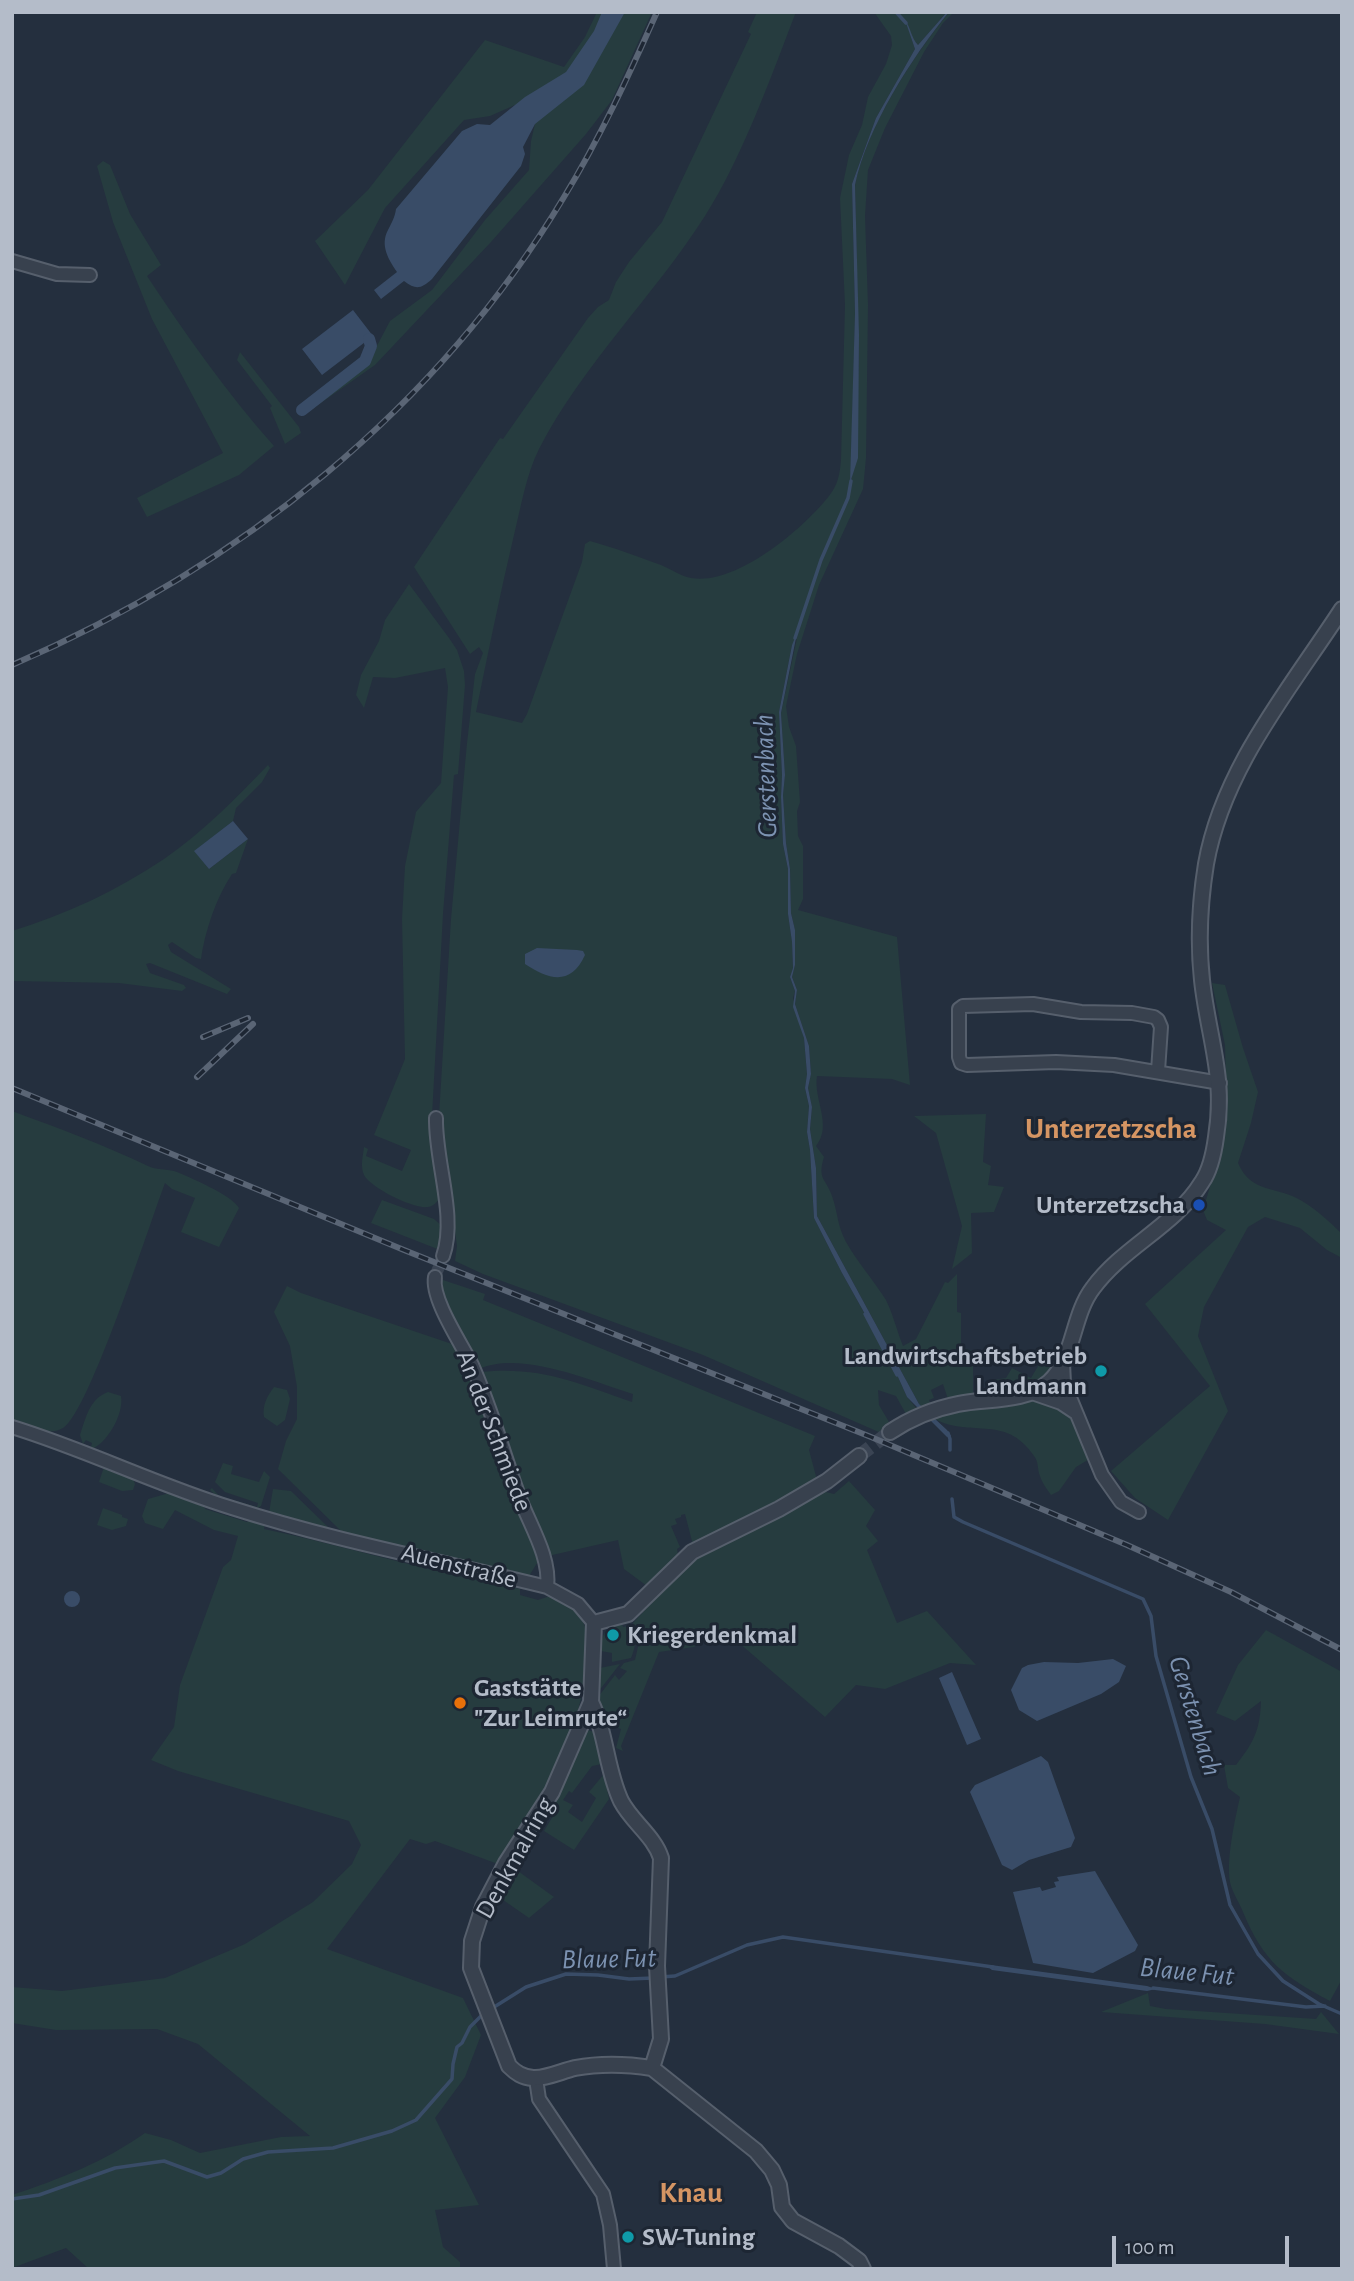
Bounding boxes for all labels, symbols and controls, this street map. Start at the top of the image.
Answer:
water label: Gerstenbach [747,714,785,838]
district label: Unterzetzscha [1025,1111,1197,1147]
place label: Unterzetzscha [1036,1189,1185,1221]
marker: Unterzetzscha [1191,1197,1207,1213]
place label: Landwirtschaftsbetrieb Landmann [844,1340,1087,1402]
street label: An der Schmiede [449,1346,539,1516]
marker: Landwirtschaftsbetrieb Landmann [1093,1363,1109,1379]
street label: Auenstraße [398,1537,520,1595]
place label: Kriegerdenkmal [627,1619,797,1651]
marker: Kriegerdenkmal [605,1627,621,1643]
water label: Gerstenbach [1161,1652,1229,1780]
place label: Gaststätte "Zur Leimrute“ [474,1672,627,1734]
marker: Gaststätte "Zur Leimrute“ [452,1695,468,1711]
street label: Denkmalring [469,1792,561,1924]
water label: Blaue Fut [561,1941,657,1977]
water label: Blaue Fut [1138,1950,1236,1994]
district label: Knau [659,2175,723,2211]
place label: SW-Tuning [642,2221,755,2253]
scale bar [1116,2222,1293,2266]
marker: SW-Tuning [620,2229,636,2245]
text: 100 m [1125,2237,1175,2258]

